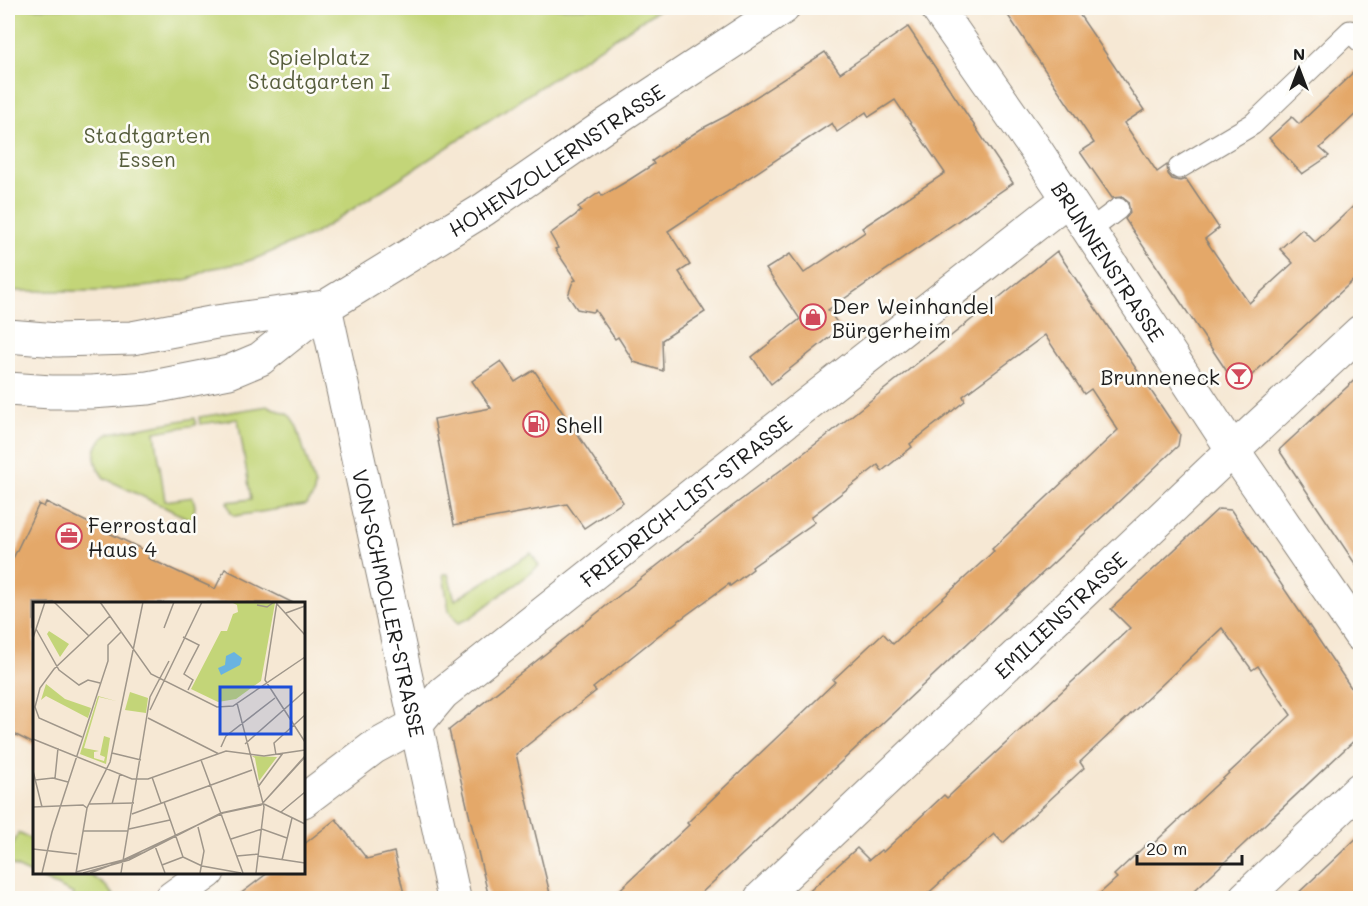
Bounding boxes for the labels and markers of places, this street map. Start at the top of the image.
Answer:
place label: Der Weinhandel Bürgerheim [832,292,994,343]
shop icon: Der Weinhandel Bürgerheim [798,302,828,332]
bar icon: Brunneneck [1224,361,1254,391]
place label: Brunneneck [1101,363,1220,390]
fuel station icon: Shell [521,409,551,439]
place label: Shell [556,411,603,438]
place label: Ferrostaal Haus 4 [88,511,197,562]
office icon: Ferrostaal Haus 4 [54,521,84,551]

